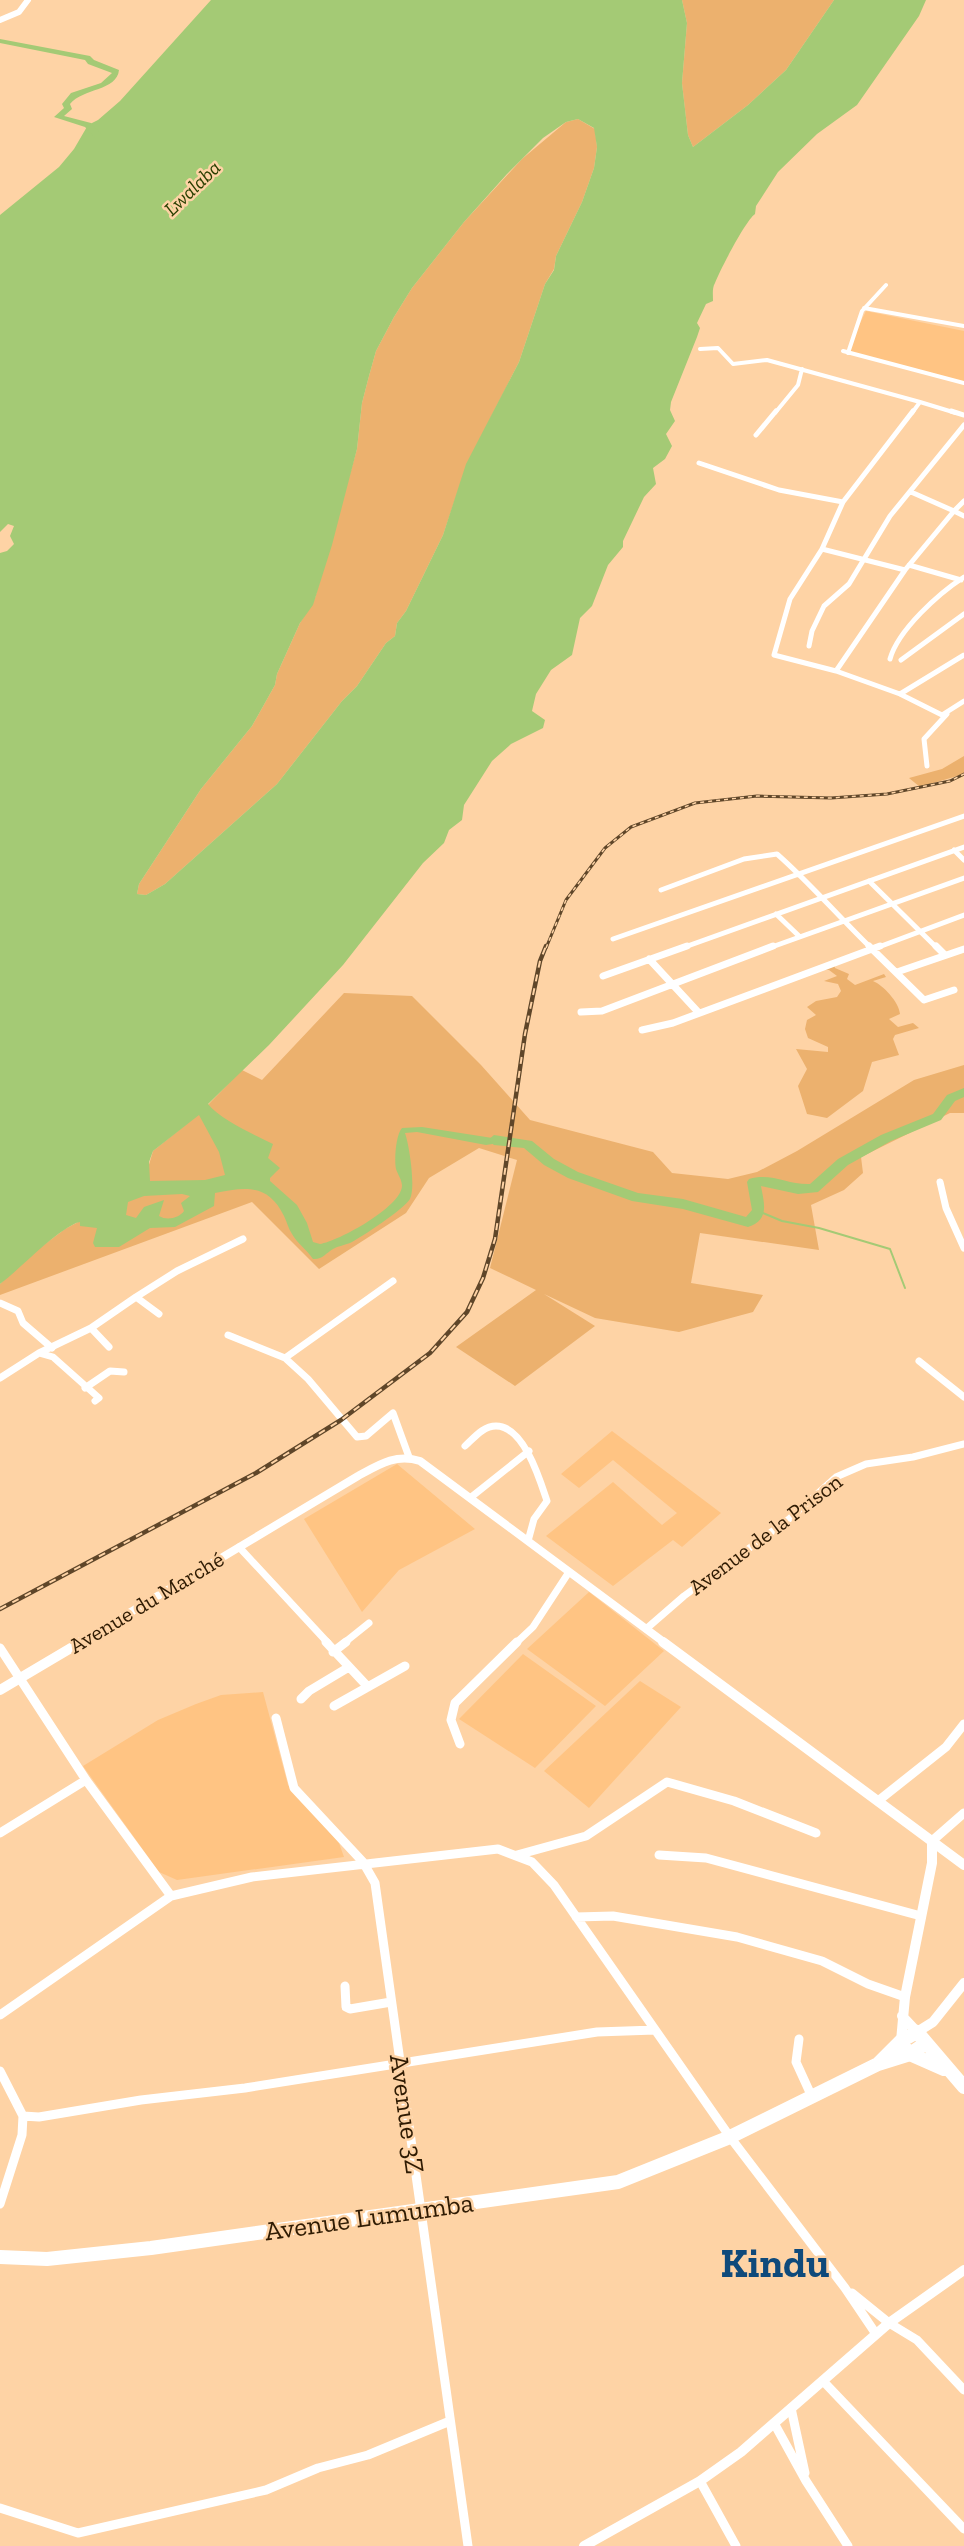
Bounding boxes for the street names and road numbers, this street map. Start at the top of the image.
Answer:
street label: Avenue de la Prison [683,1468,848,1601]
street label: Avenue du Marché [64,1546,229,1659]
street label: Avenue 3Z [383,2052,431,2176]
street label: Avenue Lumumba [263,2187,475,2247]

